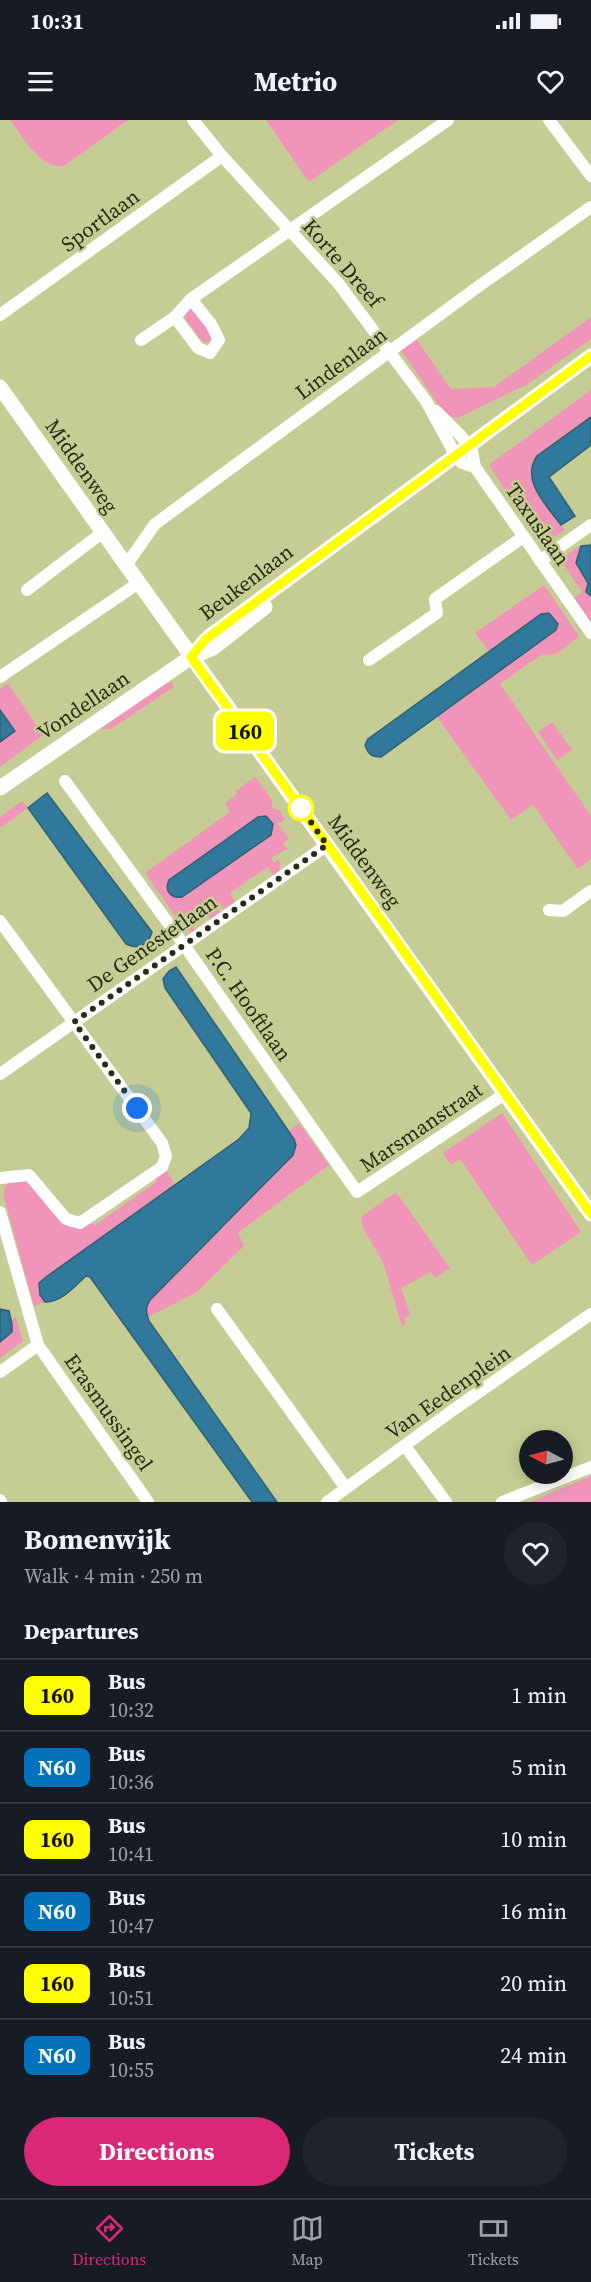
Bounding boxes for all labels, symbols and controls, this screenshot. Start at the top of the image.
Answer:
text: 10:31 [30,6,84,36]
text: Metrio [254,63,337,100]
icon: menu [24,65,57,98]
icon: heart [534,65,567,98]
street label: Sportlaan [55,182,145,258]
street label: Korte Dreef [296,212,391,315]
street label: Lindenlaan [289,320,393,406]
street label: Middenweg [39,413,125,519]
street label: Taxuslaan [499,477,577,571]
street label: Beukenlaan [193,537,299,627]
street label: Vondellaan [31,663,135,747]
line badge: 160 [210,712,280,750]
text: 160 [228,717,262,746]
unlabelled marker [288,795,314,821]
street label: Middenweg [321,808,409,914]
street label: De Genestetlaan [81,887,223,999]
street label: P.C. Hooftlaan [199,941,299,1067]
street label: Marsmanstraat [354,1075,488,1179]
your location [122,1093,152,1123]
street label: Van Eedenplein [379,1338,517,1446]
street label: Erasmussingel [58,1348,160,1476]
north arrow [519,1430,573,1484]
map controls [519,1430,573,1484]
text: Bomenwijk [24,1520,171,1558]
button: heart [504,1522,567,1585]
text: Walk · 4 min · 250 m [24,1562,203,1590]
text: Departures [24,1616,138,1646]
text: Bus [108,1666,145,1696]
text: 1 min [511,1680,567,1710]
text: 160 [40,1681,74,1710]
text: 10:32 [108,1696,154,1724]
text: Bus [108,1738,145,1768]
text: 5 min [511,1752,567,1782]
text: N60 [38,1753,76,1782]
text: 10:36 [108,1768,154,1796]
text: Bus [108,1810,145,1840]
text: 10 min [500,1824,567,1854]
text: 160 [40,1825,74,1854]
text: 10:41 [108,1840,154,1868]
text: Bus [108,1882,145,1912]
text: 16 min [500,1896,567,1926]
text: N60 [38,1897,76,1926]
text: 10:47 [108,1912,154,1940]
text: Bus [108,1954,145,1984]
text: 20 min [500,1968,567,1998]
text: 160 [40,1969,74,1998]
text: 10:51 [108,1984,154,2012]
text: Bus [108,2026,145,2056]
text: 24 min [500,2040,567,2070]
text: N60 [38,2041,76,2070]
text: 10:55 [108,2056,154,2084]
button: Directions [24,2117,290,2186]
button: Tickets [302,2117,567,2186]
tab: Directions [72,2212,146,2270]
tab: Map [291,2212,324,2270]
tab: Tickets [468,2212,519,2270]

